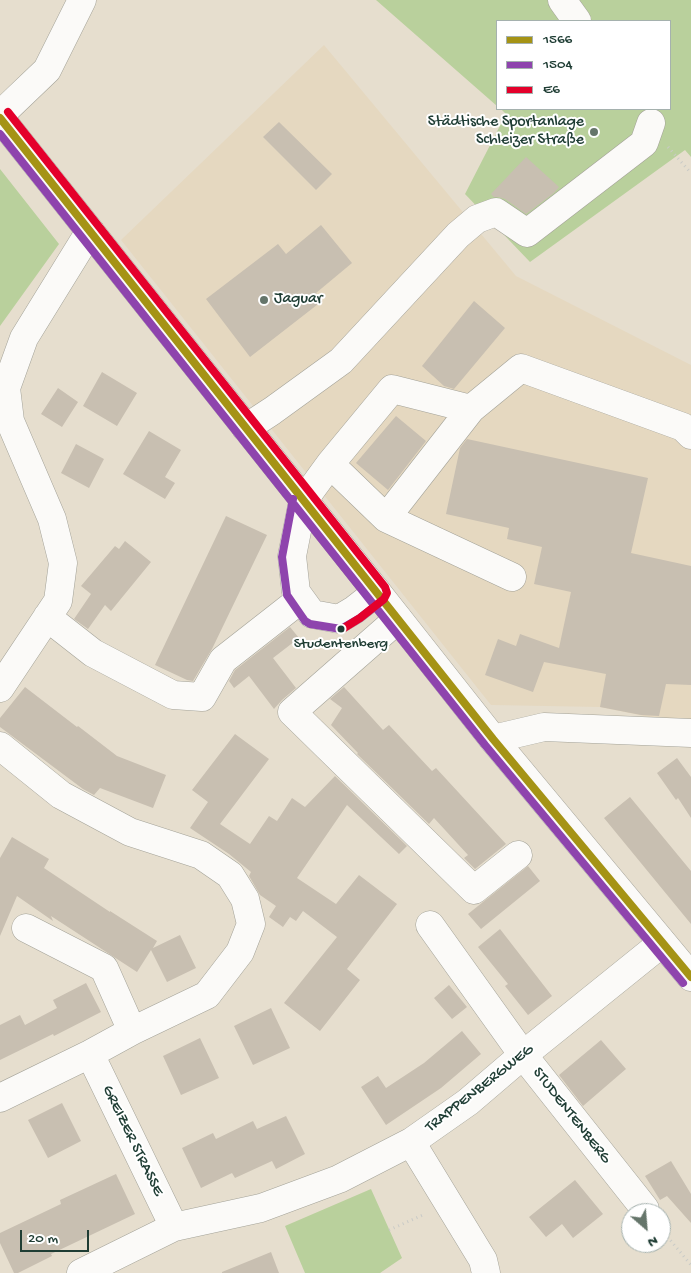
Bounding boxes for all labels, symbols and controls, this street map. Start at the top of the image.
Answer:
legend [496,20,671,110]
text: 1566 [543,31,572,49]
text: 1504 [543,56,573,74]
text: E6 [543,81,560,99]
place label: Städtische Sportanlage Schleizer Straße [428,113,584,151]
marker: Städtische Sportanlage Schleizer Straße [588,126,600,138]
place label: Jaguar [274,290,323,310]
marker: Jaguar [258,294,270,306]
marker: Studentenberg [336,624,346,634]
place label: Studentenberg [294,636,388,654]
street label: TRAPPENBERGWEG [422,1041,538,1137]
street label: STUDENTENBERG [527,1064,615,1168]
street label: GREIZER STRASSE [97,1082,167,1200]
north arrow [621,1203,671,1253]
scale bar [22,1220,91,1252]
text: 20 m [28,1230,58,1248]
text: N [645,1231,661,1251]

